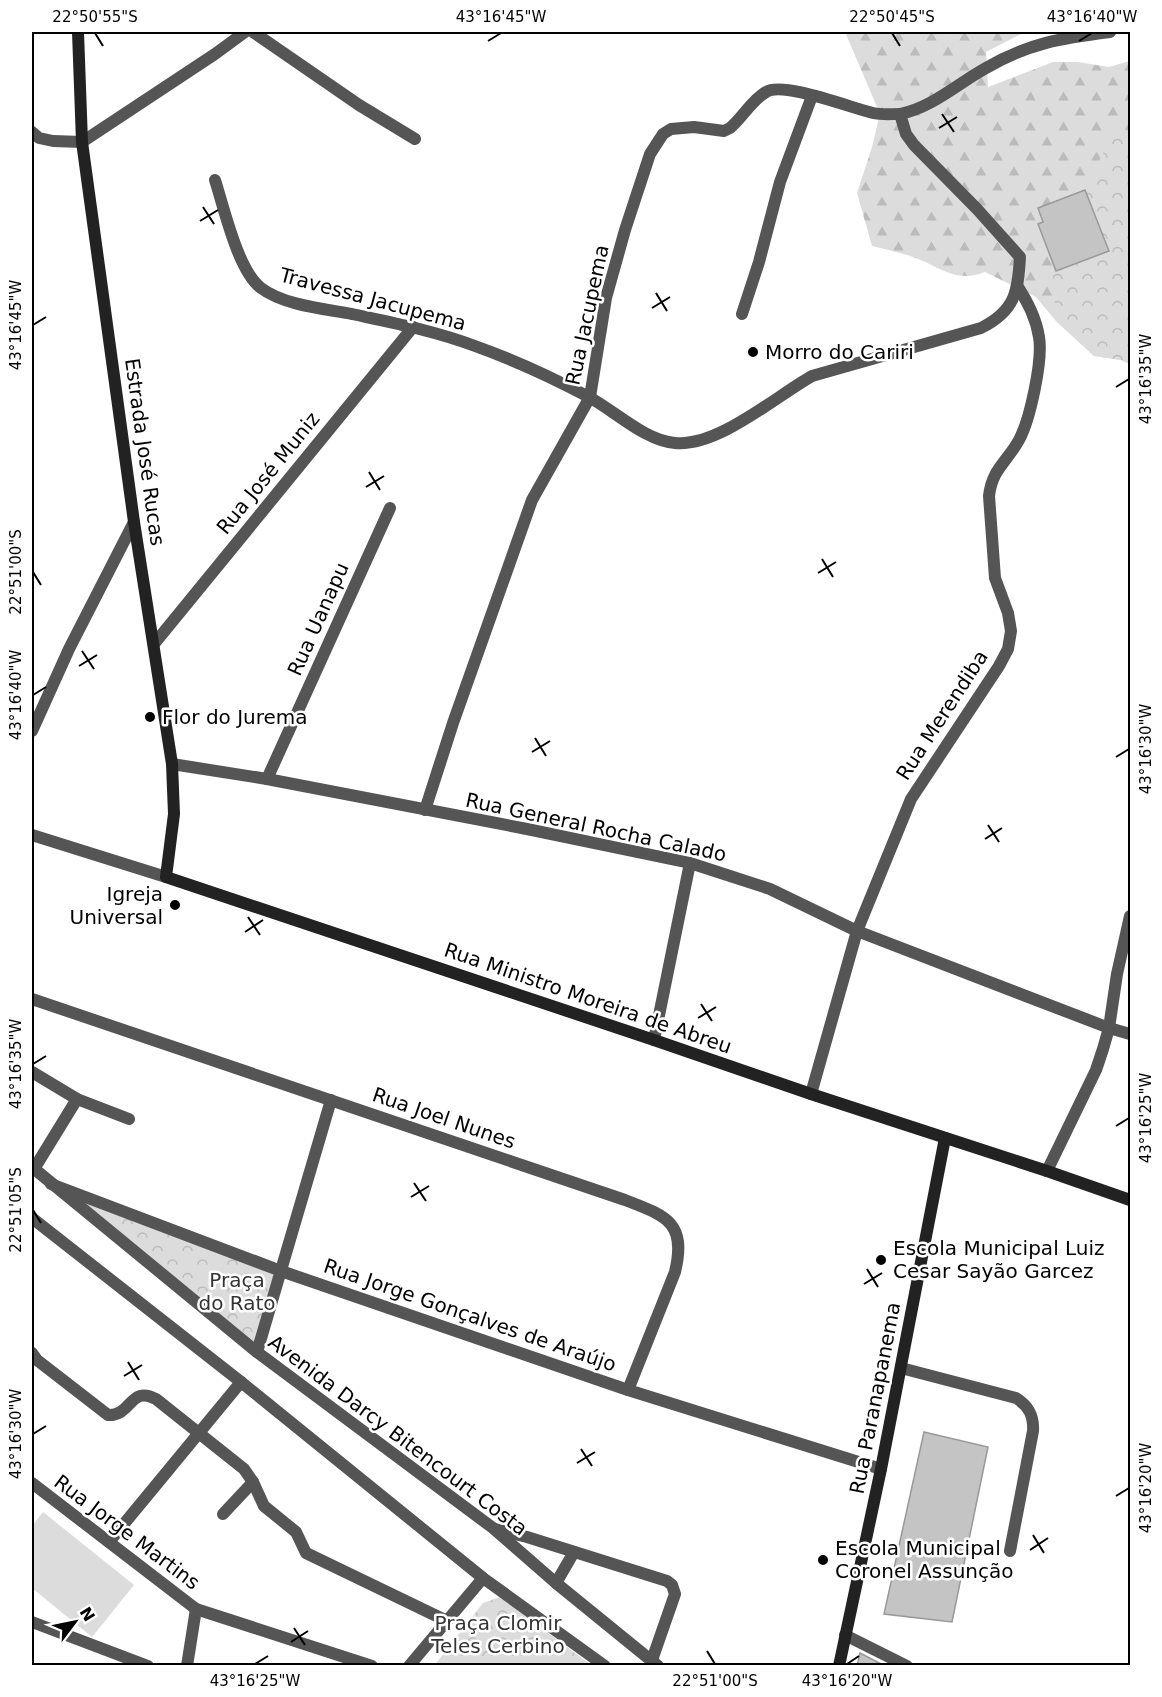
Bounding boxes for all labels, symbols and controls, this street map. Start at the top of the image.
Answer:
text: 22°50'55"S [52,8,138,26]
text: 43°16'45"W [456,8,546,26]
text: 22°50'45"S [849,8,935,26]
text: 43°16'40"W [1047,8,1137,26]
street label: Rua Jacupema [560,243,614,387]
street label: Travessa Jacupema [276,262,469,335]
text: 43°16'45"W [7,280,25,370]
text: 43°16'35"W [1137,334,1155,424]
place label: Morro do Cariri [765,340,914,364]
marker: Morro do Cariri [746,345,760,359]
street label: Estrada José Rucas [120,357,170,547]
street label: Rua José Muniz [211,407,325,539]
text: 22°51'00"S [7,529,25,615]
street label: Rua Uanapu [282,559,354,679]
street label: Rua Merendiba [891,646,993,784]
text: 43°16'40"W [7,650,25,740]
text: 43°16'30"W [1137,704,1155,794]
place label: Flor do Jurema [162,705,308,729]
marker: Flor do Jurema [143,710,157,724]
street label: Rua General Rocha Calado [463,788,729,866]
place label: Igreja Universal [70,882,163,929]
marker: Igreja Universal [168,898,182,912]
street label: Rua Ministro Moreira de Abreu [441,937,735,1059]
text: 43°16'35"W [7,1019,25,1109]
text: 43°16'25"W [1137,1073,1155,1163]
street label: Rua Joel Nunes [369,1082,519,1154]
text: 22°51'05"S [7,1167,25,1253]
place label: Escola Municipal Luiz Cesar Sayão Garcez [893,1236,1105,1283]
marker: Escola Municipal Luiz Cesar Sayão Garcez [874,1253,888,1267]
street label: Rua Jorge Gonçalves de Araújo [321,1254,619,1376]
park label: Praça do Rato [198,1268,276,1315]
street label: Rua Paranapanema [845,1300,905,1496]
street label: Avenida Darcy Bitencourt Costa [264,1330,532,1540]
text: 43°16'30"W [7,1389,25,1479]
text: 43°16'20"W [1137,1443,1155,1533]
street label: Rua Jorge Martins [50,1469,204,1595]
place label: Escola Municipal Coronel Assunção [835,1536,1013,1583]
marker: Escola Municipal Coronel Assunção [816,1553,830,1567]
north arrow [45,1592,105,1652]
text: N [76,1604,99,1625]
park label: Praça Clomir Teles Cerbino [430,1611,565,1658]
text: 43°16'25"W [210,1672,300,1690]
text: 22°51'00"S [672,1672,758,1690]
text: 43°16'20"W [802,1672,892,1690]

